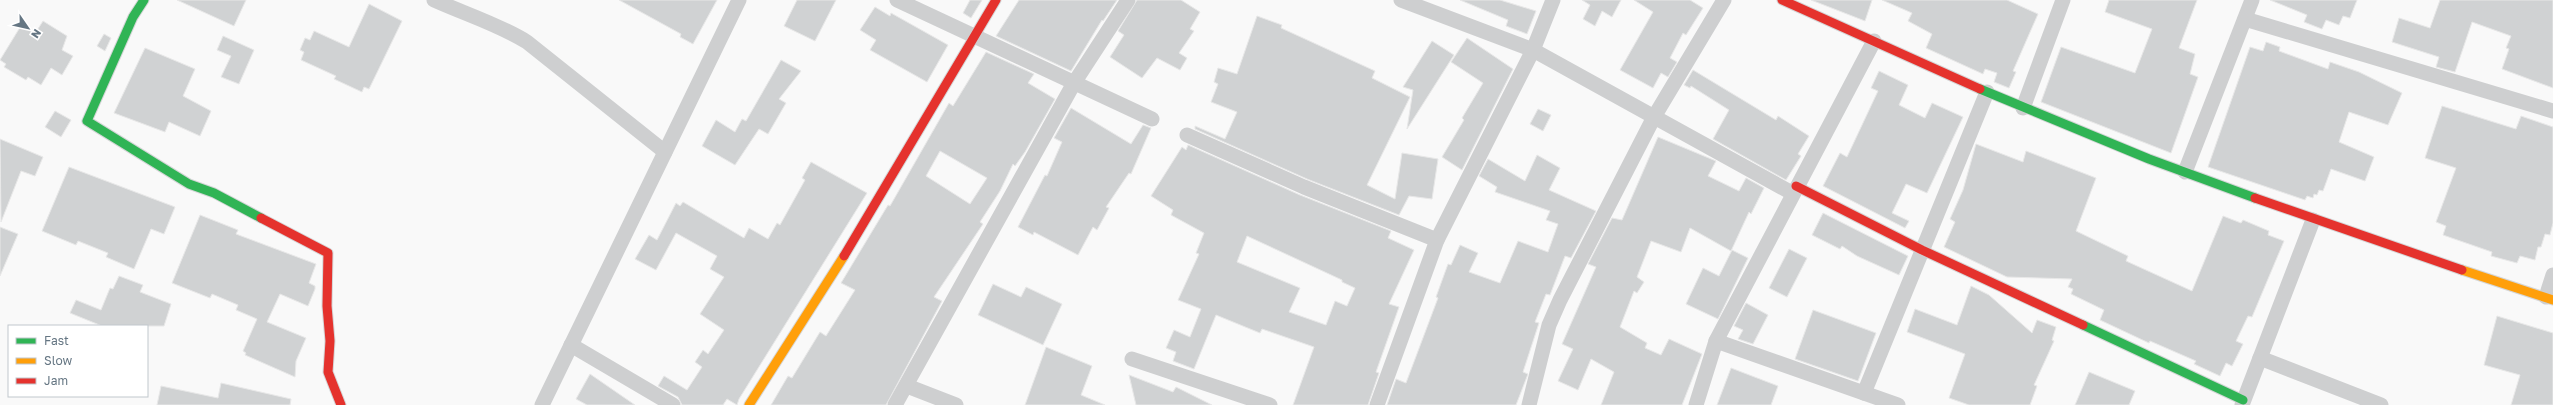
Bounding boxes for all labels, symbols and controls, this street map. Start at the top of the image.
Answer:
north arrow [8,8,48,48]
text: N [29,27,44,41]
legend [8,325,148,397]
text: Fast [44,333,69,348]
text: Slow [44,353,72,368]
text: Jam [44,373,68,388]

